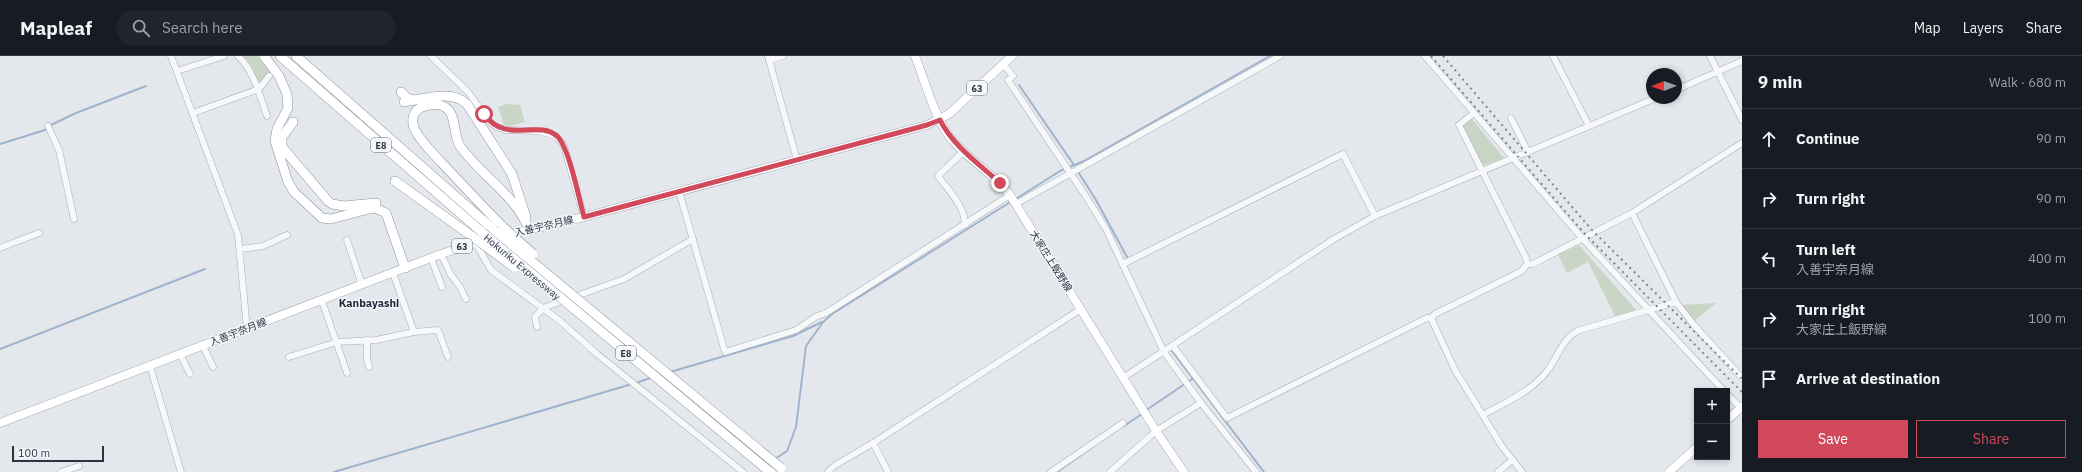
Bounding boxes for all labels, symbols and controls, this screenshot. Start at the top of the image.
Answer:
search box [116,10,396,46]
text: Mapleaf [20,16,92,40]
icon: search [130,17,152,39]
text: Search here [162,18,242,37]
text: Map [1914,19,1941,37]
text: Layers [1963,19,2004,37]
text: Share [2026,19,2062,37]
north arrow [1646,68,1682,104]
text: 9 min [1758,71,1802,93]
text: Walk · 680 m [1989,74,2066,91]
road number: 63 [967,81,987,95]
route start [475,105,493,123]
icon: ahead [1758,128,1780,150]
text: Continue [1796,129,1860,148]
text: 90 m [2036,130,2066,147]
road number: E8 [371,138,391,152]
route end [991,174,1009,192]
icon: right [1758,188,1780,210]
text: Turn right [1796,189,1865,208]
text: 90 m [2036,190,2066,207]
street label: 入善宇奈月線 [513,213,575,239]
street label: 大家庄上飯野線 [1027,228,1075,294]
street label: Hokuriku Expressway [481,231,563,303]
road number: 63 [452,239,472,253]
text: Turn left [1796,240,1856,259]
icon: left [1758,248,1780,270]
text: 400 m [2028,250,2066,267]
text: 入善宇奈月線 [1796,261,1874,278]
district label: Kanbayashi [339,296,399,310]
text: Turn right [1796,300,1865,319]
icon: right [1758,308,1780,330]
text: 100 m [2028,310,2066,327]
street label: 入善宇奈月線 [208,315,268,349]
text: 大家庄上飯野線 [1796,321,1887,338]
road number: E8 [616,346,636,360]
icon: arrive [1758,368,1780,390]
text: Arrive at destination [1796,369,1940,388]
map controls [1694,388,1730,460]
button: + [1694,388,1730,424]
button: Save [1758,420,1908,458]
button: Share [1916,420,2066,458]
button: − [1694,424,1730,460]
scale bar [12,444,104,463]
text: 100 m [18,446,50,460]

